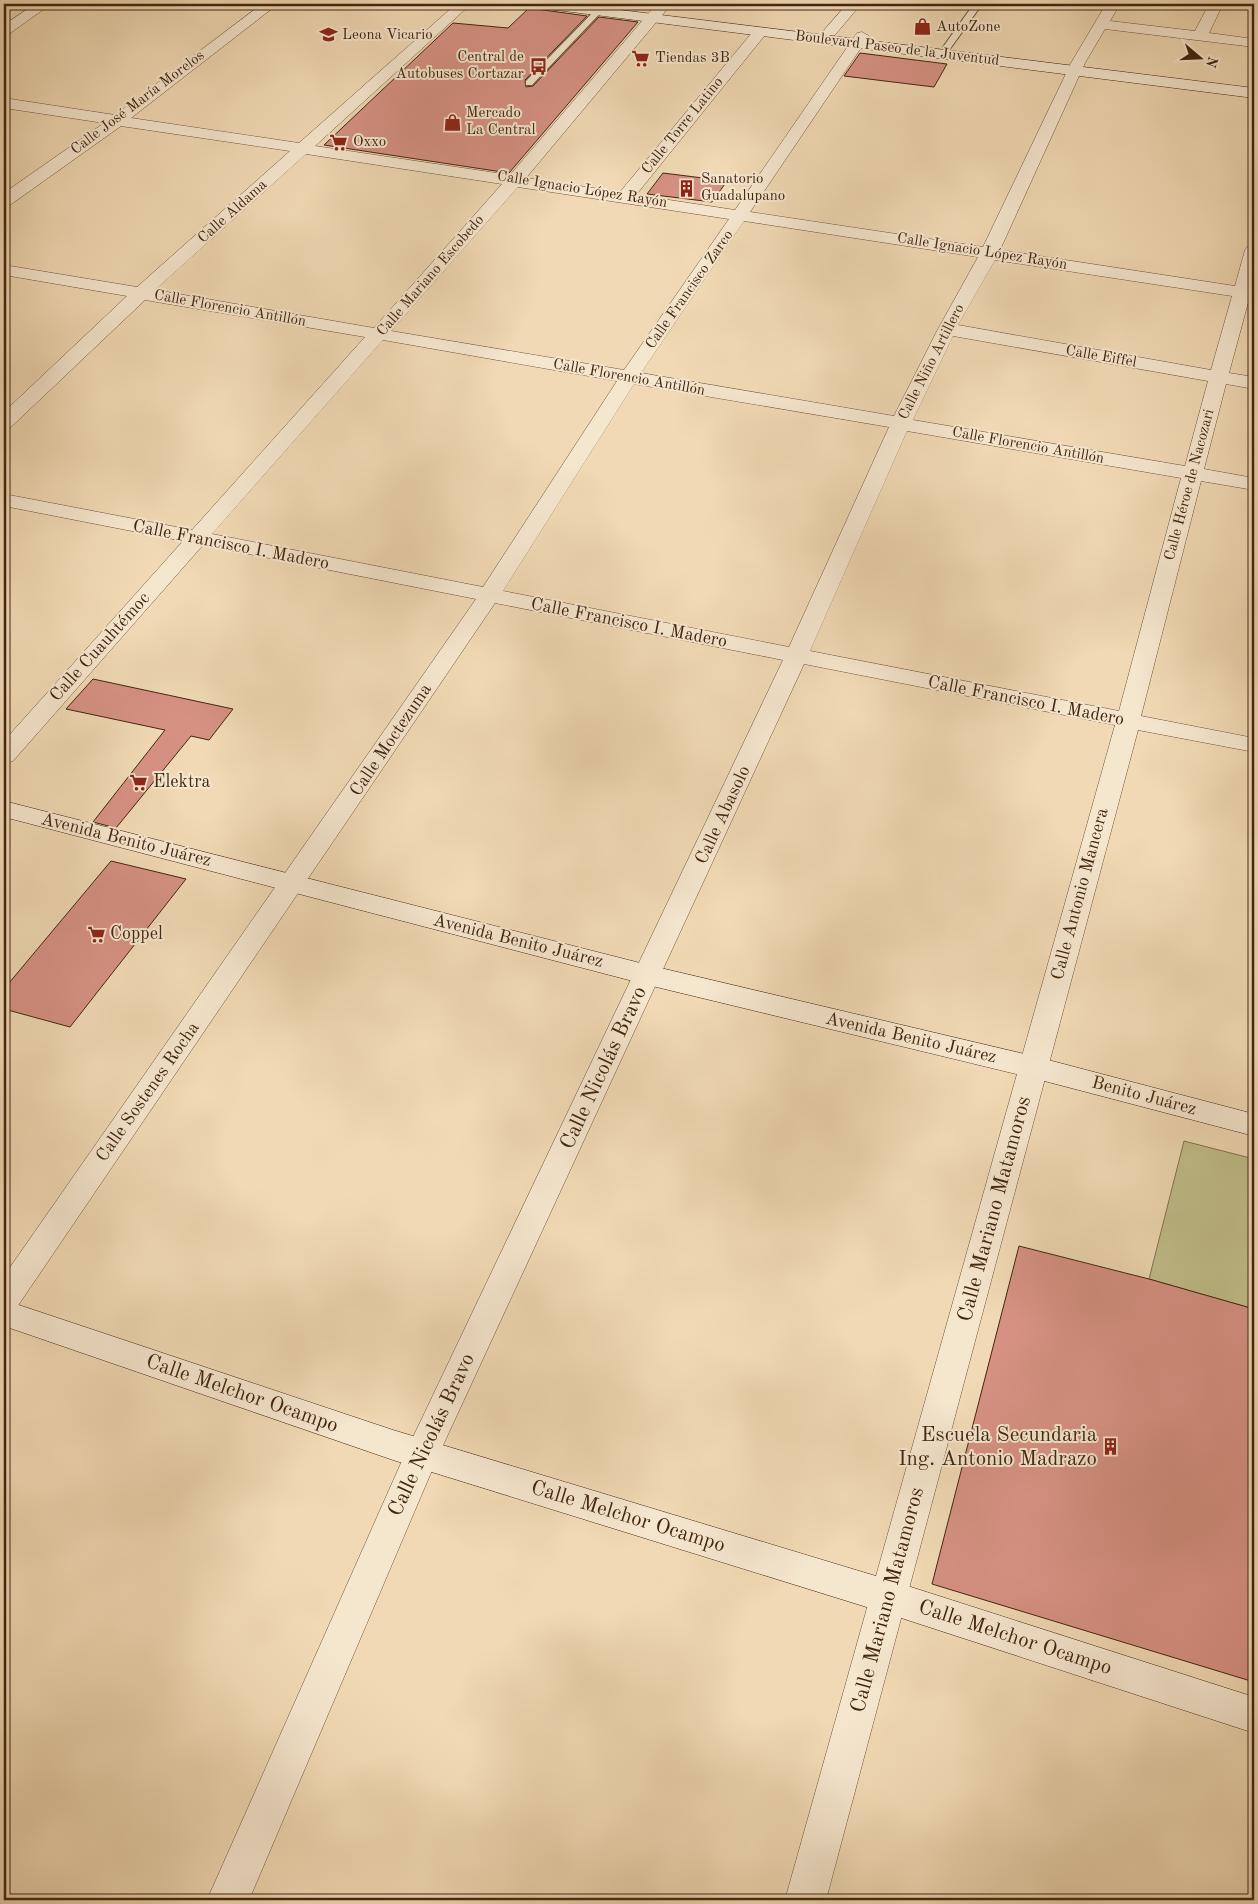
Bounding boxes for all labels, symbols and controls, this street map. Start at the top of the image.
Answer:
shop icon: AutoZone [912,17,932,37]
place label: AutoZone [936,20,1000,35]
school or university icon: Leona Vicario [318,25,338,45]
place label: Leona Vicario [342,28,433,43]
street label: Boulevard Paseo de la Juventud [794,29,1000,69]
north arrow [1176,32,1226,82]
street label: Calle José María Morelos [69,48,207,158]
supermarket icon: Tiendas 3B [631,48,651,68]
place label: Central de Autobuses Cortazar [396,50,524,82]
place label: Tiendas 3B [655,51,730,66]
text: N [1203,55,1220,70]
bus stop icon: Central de Autobuses Cortazar [528,56,548,76]
street label: Calle Torre Latino [640,75,726,177]
place label: Mercado La Central [466,106,536,138]
shop icon: Mercado La Central [442,112,462,132]
supermarket icon: Oxxo [329,132,349,152]
place label: Oxxo [353,135,386,150]
street label: Calle Ignacio López Rayón [496,169,668,211]
place label: Sanatorio Guadalupano [701,172,785,204]
street label: Calle Aldama [196,177,271,247]
building icon: Sanatorio Guadalupano [677,178,697,198]
street label: Calle Mariano Escobedo [375,213,487,339]
street label: Calle Francisco Zarco [643,228,737,352]
street label: Calle Ignacio López Rayón [896,231,1068,273]
street label: Calle Florencio Antillón [153,288,307,330]
street label: Calle Niño Artillero [896,302,968,422]
street label: Calle Eiffel [1064,343,1138,371]
street label: Calle Florencio Antillón [552,357,706,399]
street label: Calle Héroe de Nacozari [1163,408,1217,562]
street label: Calle Florencio Antillón [951,425,1105,467]
street label: Calle Francisco I. Madero [131,517,331,573]
street label: Calle Cuauhtémoc [47,589,153,705]
street label: Calle Francisco I. Madero [529,595,729,651]
street label: Calle Francisco I. Madero [926,673,1126,729]
street label: Calle Moctezuma [347,681,435,799]
street label: Calle Abasolo [692,763,754,867]
supermarket icon: Elektra [129,772,149,792]
place label: Elektra [153,773,211,791]
street label: Calle Antonio Mancera [1048,806,1112,982]
street label: Avenida Benito Juárez [39,810,213,870]
street label: Avenida Benito Juárez [431,911,605,971]
supermarket icon: Coppel [86,924,106,944]
place label: Coppel [110,925,163,943]
street label: Calle Nicolás Bravo [557,983,651,1153]
street label: Avenida Benito Juárez [824,1010,998,1066]
street label: Calle Sostenes Rocha [93,1019,203,1165]
street label: Benito Juárez [1090,1073,1198,1119]
street label: Calle Mariano Matamoros [955,1094,1035,1324]
street label: Calle Nicolás Bravo [385,1350,479,1520]
street label: Calle Melchor Ocampo [143,1351,341,1437]
place label: Escuela Secundaria Ing. Antonio Madrazo [898,1425,1097,1470]
building icon: Escuela Secundaria Ing. Antonio Madrazo [1101,1437,1121,1457]
street label: Calle Melchor Ocampo [528,1477,728,1557]
street label: Calle Mariano Matamoros [848,1485,928,1715]
street label: Calle Melchor Ocampo [916,1597,1114,1679]

